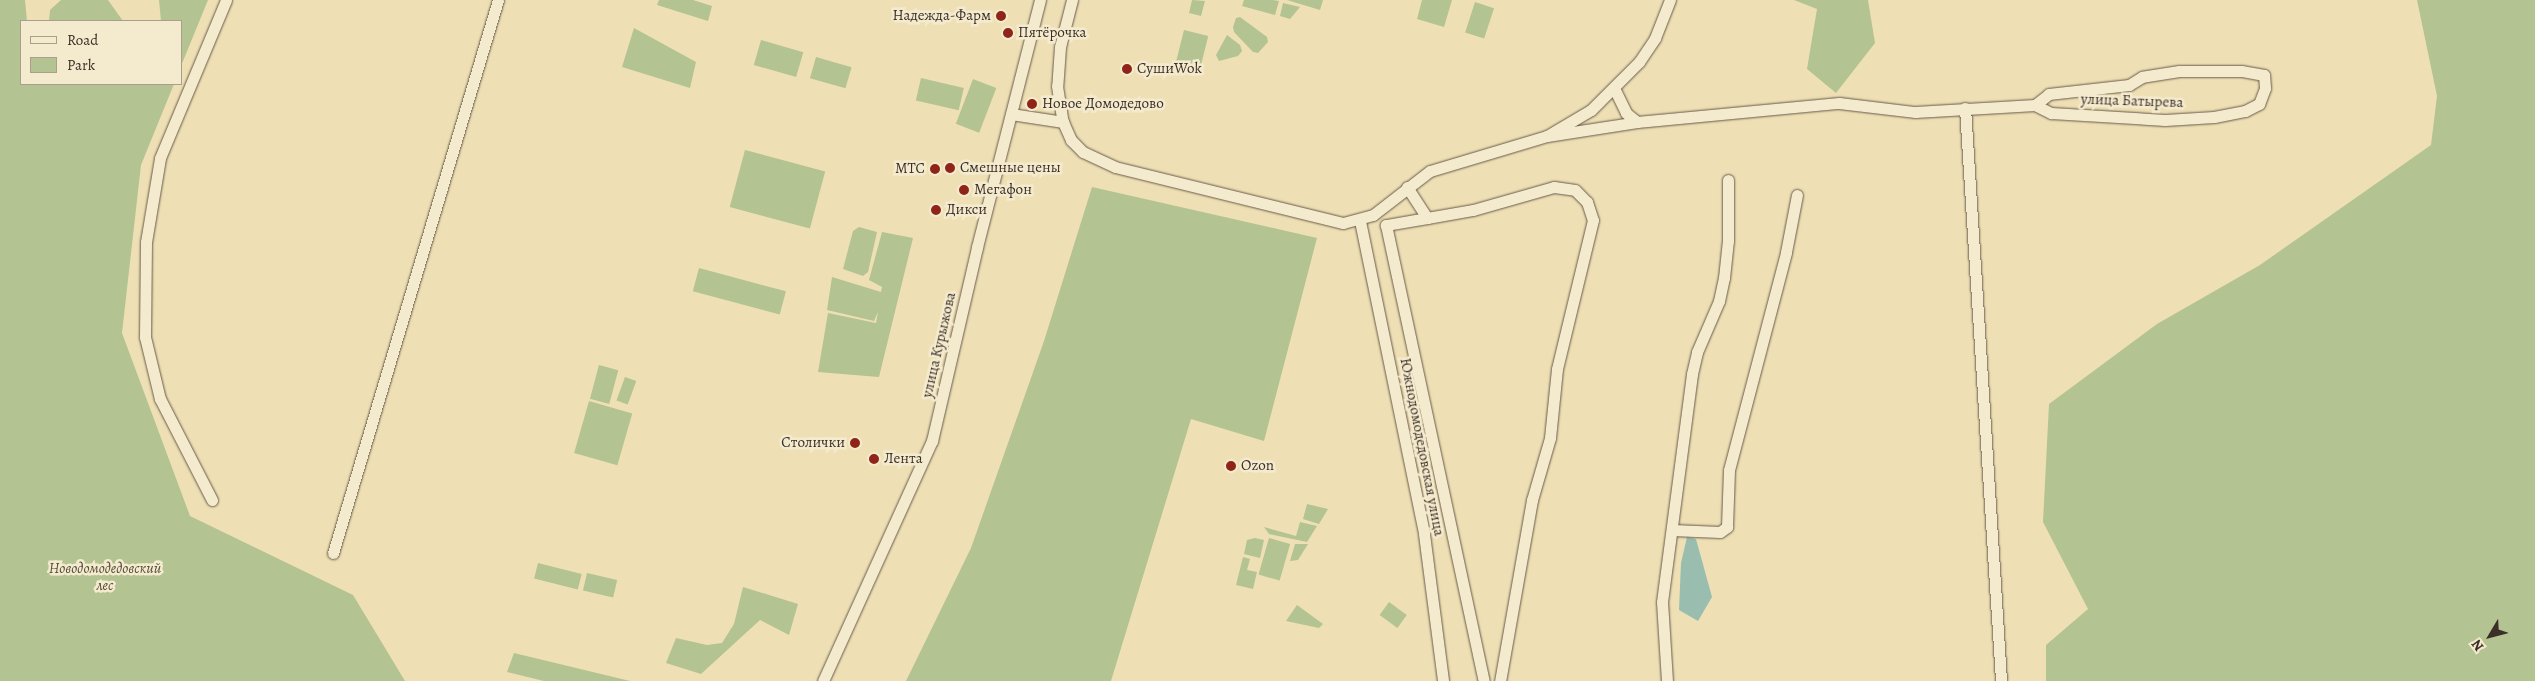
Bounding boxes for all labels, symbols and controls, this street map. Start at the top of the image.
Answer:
place label: Надежда-Фарм [892,7,991,25]
marker: Надежда-Фарм [995,10,1007,22]
legend [20,20,182,85]
place label: Пятёрочка [1018,24,1086,42]
marker: Пятёрочка [1002,27,1014,39]
text: Road [67,30,98,50]
text: Park [67,55,95,75]
place label: СушиWok [1137,60,1202,78]
marker: СушиWok [1121,63,1133,75]
street label: улица Батырева [2080,90,2184,112]
place label: Новое Домодедово [1042,95,1164,113]
marker: Новое Домодедово [1026,98,1038,110]
place label: Смешные цены [960,159,1061,177]
place label: МТС [895,160,925,178]
marker: Смешные цены [944,162,956,174]
marker: МТС [929,163,941,175]
place label: Мегафон [974,181,1032,199]
marker: Мегафон [958,184,970,196]
place label: Дикси [946,201,987,219]
marker: Дикси [930,204,942,216]
street label: улица Курыжова [918,291,960,399]
street label: Южнодомодедовская улица [1396,357,1448,537]
place label: Столички [781,434,845,452]
marker: Столички [849,437,861,449]
place label: Лента [884,450,923,468]
marker: Лента [868,453,880,465]
place label: Ozon [1241,457,1274,475]
marker: Ozon [1225,460,1237,472]
park label: Новодомодедовский лес [49,559,161,594]
north arrow [2465,611,2515,661]
text: N [2467,636,2488,655]

